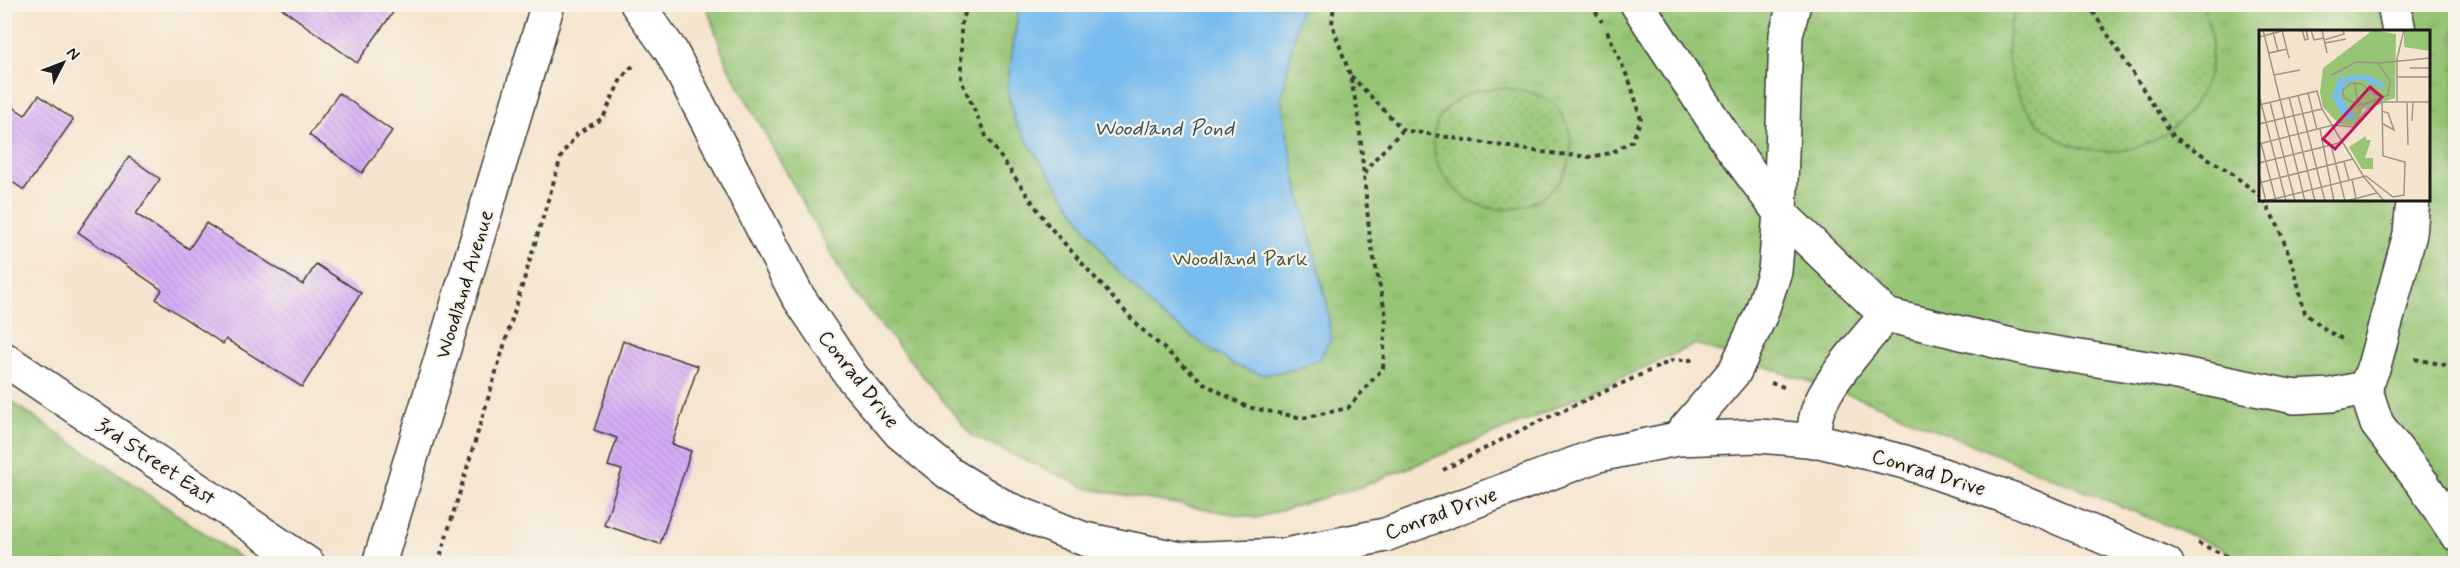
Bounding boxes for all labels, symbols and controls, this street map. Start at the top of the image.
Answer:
inset map [2259,30,2430,201]
north arrow [33,33,93,93]
text: N [62,43,84,65]
water label: Woodland Pond [1094,115,1236,143]
street label: Woodland Avenue [429,206,501,362]
park label: Woodland Park [1172,245,1308,273]
street label: Conrad Drive [811,325,906,435]
street label: 3rd Street East [90,412,221,512]
street label: Conrad Drive [1868,442,1989,504]
street label: Conrad Drive [1381,481,1502,547]

